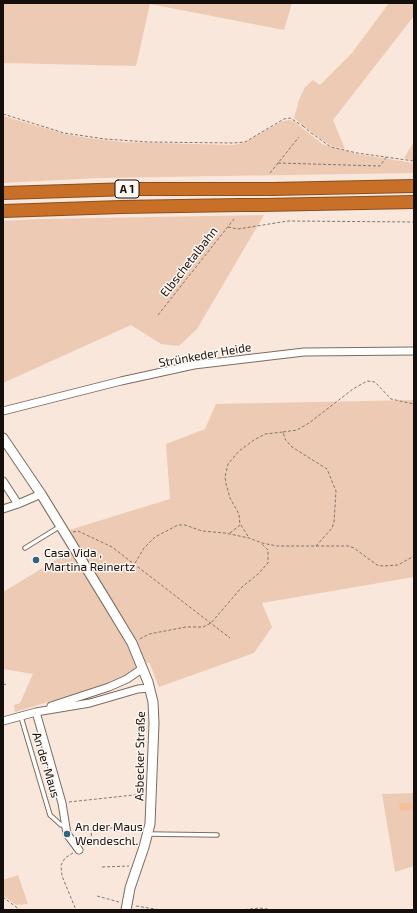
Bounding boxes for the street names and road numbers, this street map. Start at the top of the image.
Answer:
road number: A 1 [115,180,139,198]
street label: Elbschetalbahn [157,224,221,300]
street label: Strünkeder Heide [158,340,252,370]
street label: Asbecker Straße [132,711,148,801]
street label: An der Maus [29,730,63,800]

